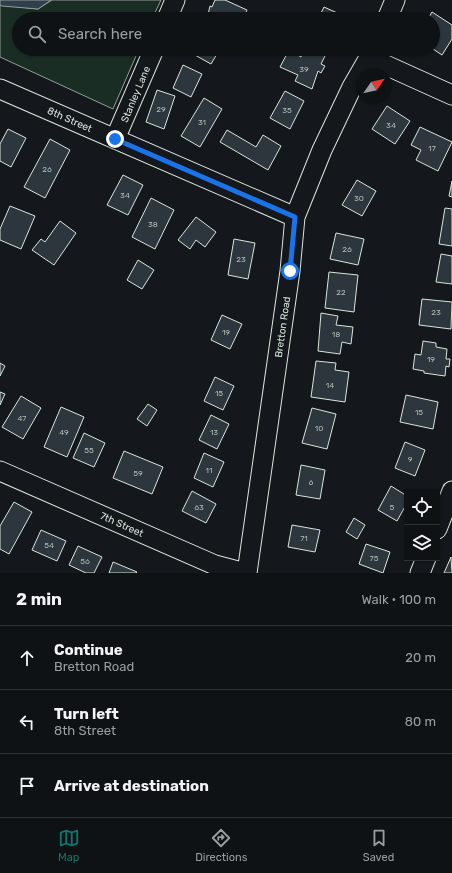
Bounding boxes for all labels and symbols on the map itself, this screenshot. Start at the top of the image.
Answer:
street label: Stanley Lane [119,64,153,124]
house number: 39 [299,65,309,74]
north arrow [356,68,392,104]
street label: 8th Street [45,105,94,135]
house number: 29 [156,105,166,114]
house number: 35 [282,106,292,115]
house number: 31 [198,118,206,127]
house number: 34 [386,121,396,130]
route end [106,130,124,148]
house number: 17 [428,144,436,153]
house number: 26 [42,165,52,174]
house number: 34 [120,191,130,200]
house number: 30 [354,194,364,203]
house number: 38 [148,220,158,229]
house number: 26 [342,245,352,254]
house number: 23 [236,255,246,264]
route start [281,262,299,280]
house number: 22 [336,288,346,297]
street label: Bretton Road [273,296,293,359]
house number: 23 [431,308,441,317]
house number: 19 [222,328,230,337]
house number: 18 [332,330,340,339]
house number: 19 [427,355,435,364]
house number: 14 [326,381,334,390]
house number: 15 [215,389,223,398]
house number: 15 [415,408,423,417]
house number: 47 [18,414,26,423]
house number: 10 [315,424,323,433]
house number: 49 [59,428,69,437]
house number: 13 [210,428,218,437]
house number: 55 [84,446,94,455]
house number: 9 [408,455,413,464]
house number: 11 [206,466,212,475]
house number: 59 [133,469,143,478]
house number: 6 [309,478,314,487]
house number: 63 [194,503,204,512]
house number: 5 [390,503,395,512]
street label: 7th Street [98,510,145,540]
house number: 71 [300,534,308,543]
house number: 54 [44,541,54,550]
house number: 75 [370,554,379,563]
house number: 56 [80,557,90,566]

